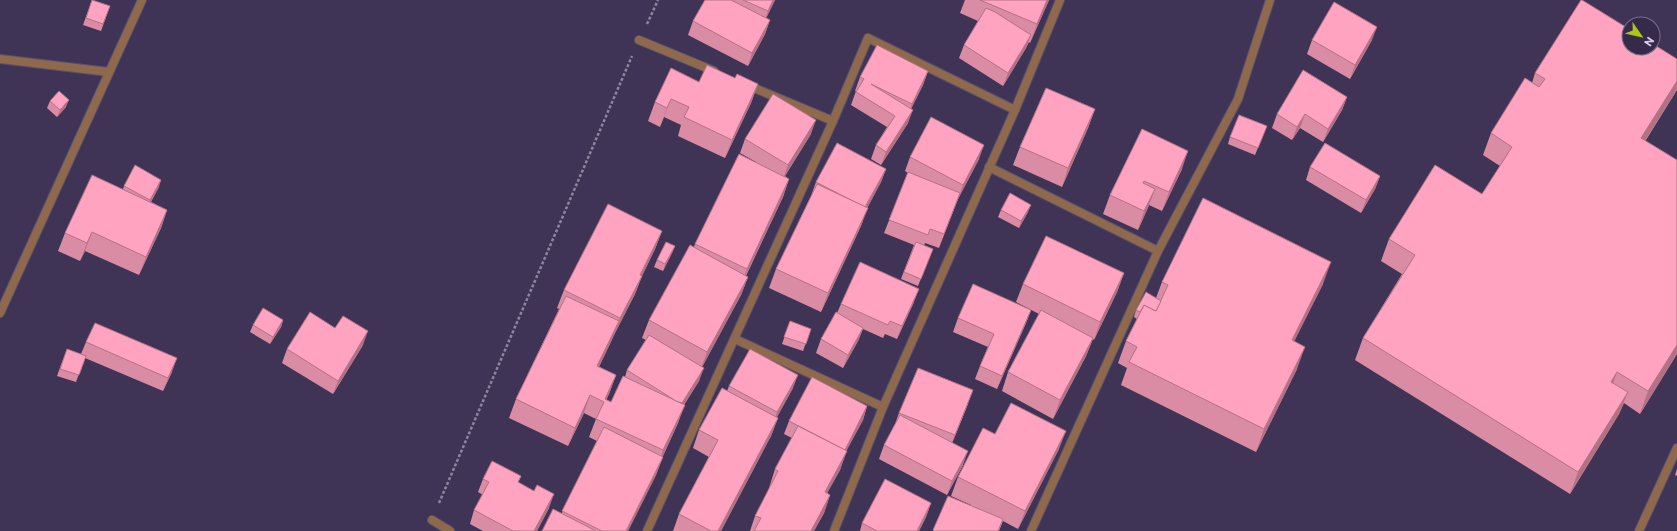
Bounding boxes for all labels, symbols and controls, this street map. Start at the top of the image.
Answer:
north arrow [1621,16,1661,56]
text: N [1642,35,1657,49]

